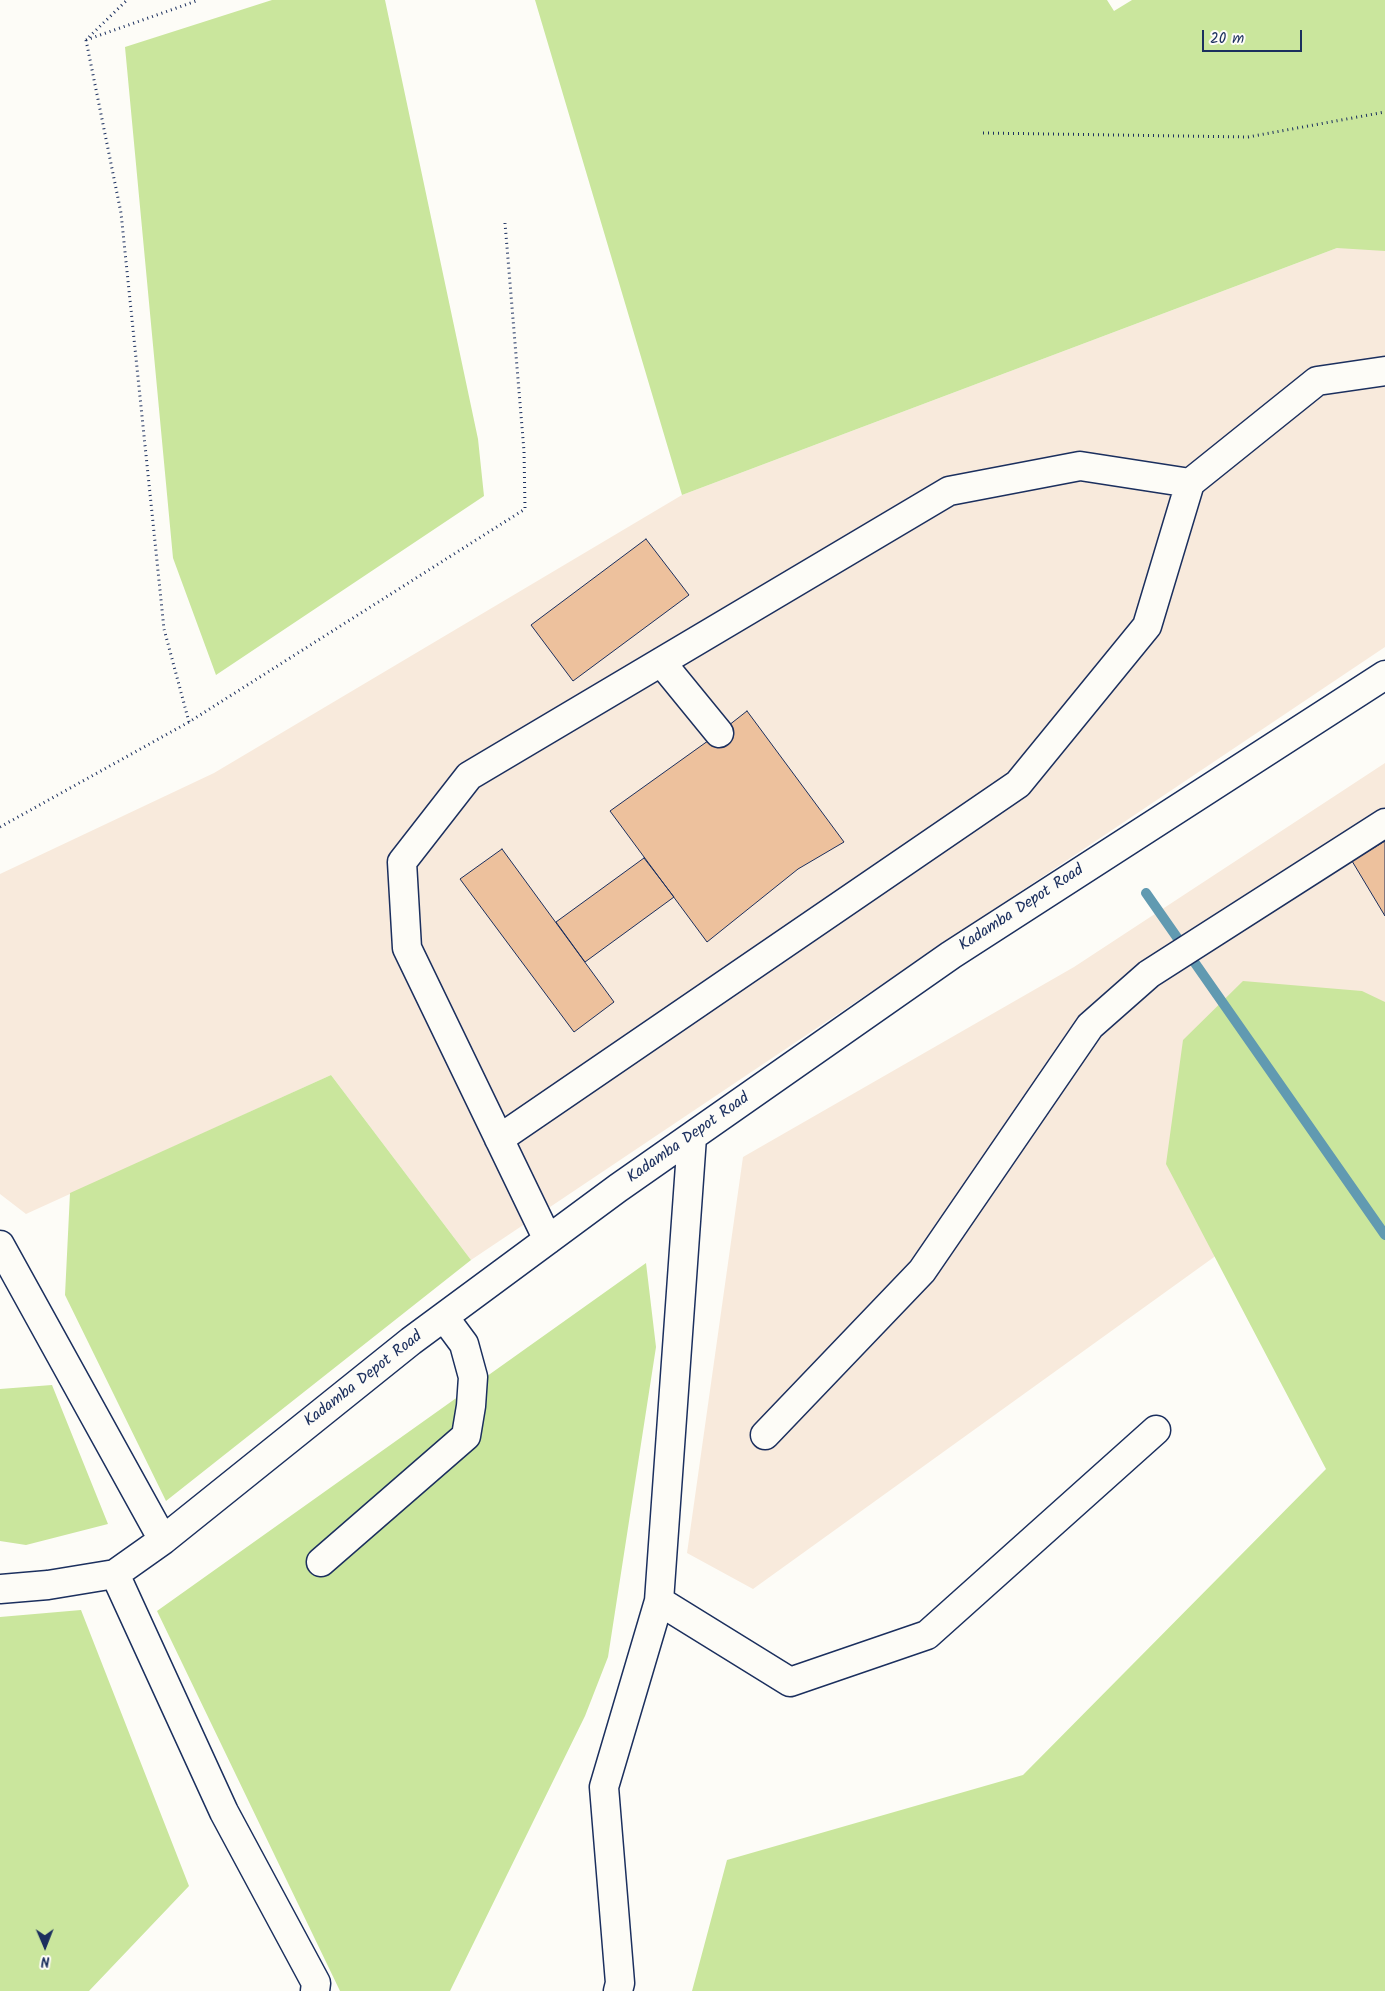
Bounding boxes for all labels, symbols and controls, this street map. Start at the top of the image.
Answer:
scale bar [1205,20,1305,52]
text: 20 m [1210,27,1244,51]
street label: Kadamba Depot Road [956,862,1088,956]
street label: Kadamba Depot Road [624,1090,754,1188]
street label: Kadamba Depot Road [301,1328,427,1432]
north arrow [20,1921,70,1971]
text: N [41,1950,50,1972]

